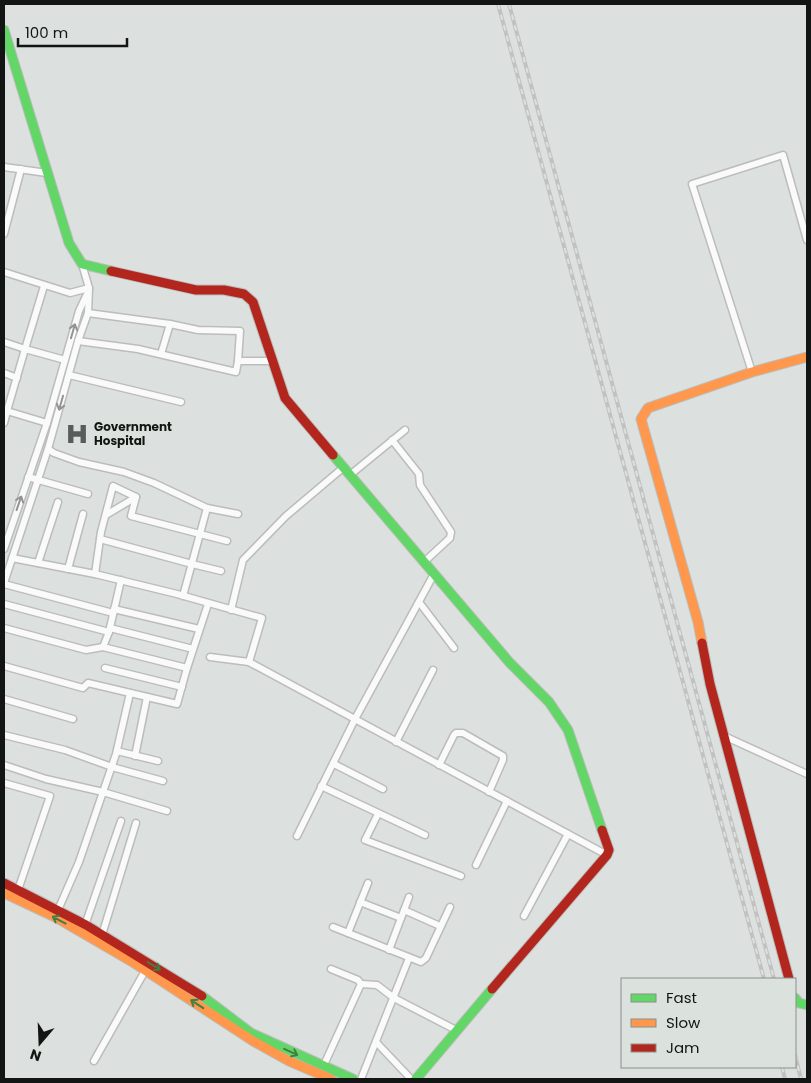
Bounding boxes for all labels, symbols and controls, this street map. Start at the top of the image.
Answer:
scale bar [18,15,126,47]
text: 100 m [25,22,68,43]
one-way arrow [69,323,79,339]
one-way arrow [56,395,66,411]
place label: Government Hospital [94,418,172,449]
hospital icon: Government Hospital [64,421,90,447]
one-way arrow [15,495,24,511]
one-way arrow [52,914,66,924]
one-way arrow [146,961,160,971]
legend [621,978,796,1068]
text: Fast [666,987,697,1008]
one-way arrow [190,999,204,1010]
text: Slow [666,1012,701,1033]
north arrow [15,1018,65,1068]
text: Jam [666,1037,700,1058]
text: N [28,1044,44,1066]
one-way arrow [283,1047,298,1057]

